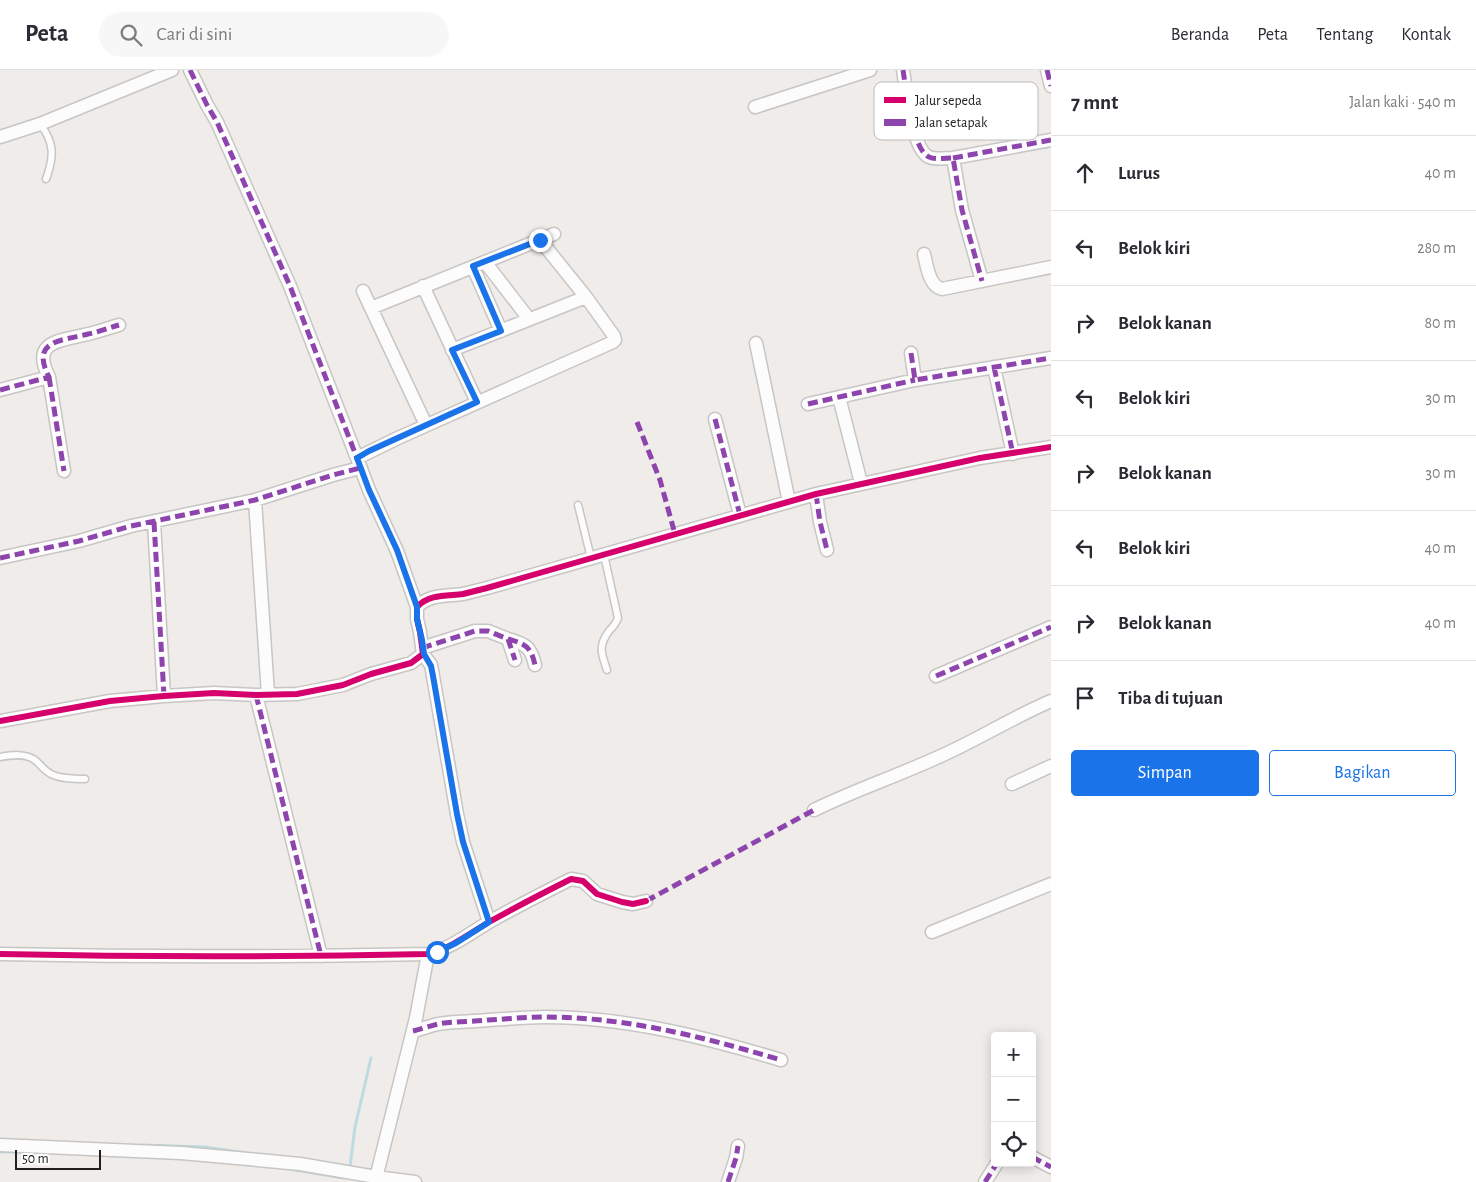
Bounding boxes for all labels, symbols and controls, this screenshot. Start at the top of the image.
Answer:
search box [99,12,449,57]
icon: search [117,21,145,49]
text: Peta [25,22,69,46]
text: Cari di sini [157,25,232,44]
text: Beranda [1171,26,1229,44]
text: Peta [1257,26,1288,44]
text: Tentang [1316,26,1373,44]
text: Kontak [1401,26,1451,44]
legend [874,82,1038,140]
text: 7 mnt [1071,92,1118,113]
text: Jalur sepeda [915,94,982,108]
text: Jalan kaki · 540 m [1349,94,1456,110]
text: Jalan setapak [915,116,988,130]
icon: ahead [1071,159,1099,187]
text: Lurus [1118,164,1160,183]
text: 40 m [1424,165,1456,181]
route end [529,229,552,252]
icon: left [1071,234,1099,262]
text: Belok kiri [1118,239,1190,258]
text: 280 m [1417,240,1456,256]
icon: right [1071,309,1099,337]
text: Belok kanan [1118,314,1212,333]
text: 80 m [1425,315,1456,331]
icon: left [1071,384,1099,412]
text: Belok kiri [1118,389,1190,408]
text: 30 m [1426,390,1456,406]
icon: right [1071,459,1099,487]
text: Belok kanan [1118,464,1212,483]
text: 30 m [1426,465,1456,481]
icon: left [1071,534,1099,562]
text: Belok kiri [1118,539,1190,558]
text: 40 m [1424,540,1456,556]
icon: right [1071,609,1099,637]
text: Belok kanan [1118,614,1212,633]
text: 40 m [1424,615,1456,631]
icon: arrive [1071,684,1099,712]
text: Tiba di tujuan [1118,689,1223,708]
button: Simpan [1071,750,1259,796]
button: Bagikan [1269,750,1456,796]
route start [426,941,449,964]
map controls [991,1032,1036,1167]
button: + [991,1032,1036,1077]
button: − [991,1077,1036,1122]
button: locate [991,1122,1036,1167]
scale bar [15,1147,101,1170]
text: 50 m [22,1152,49,1166]

